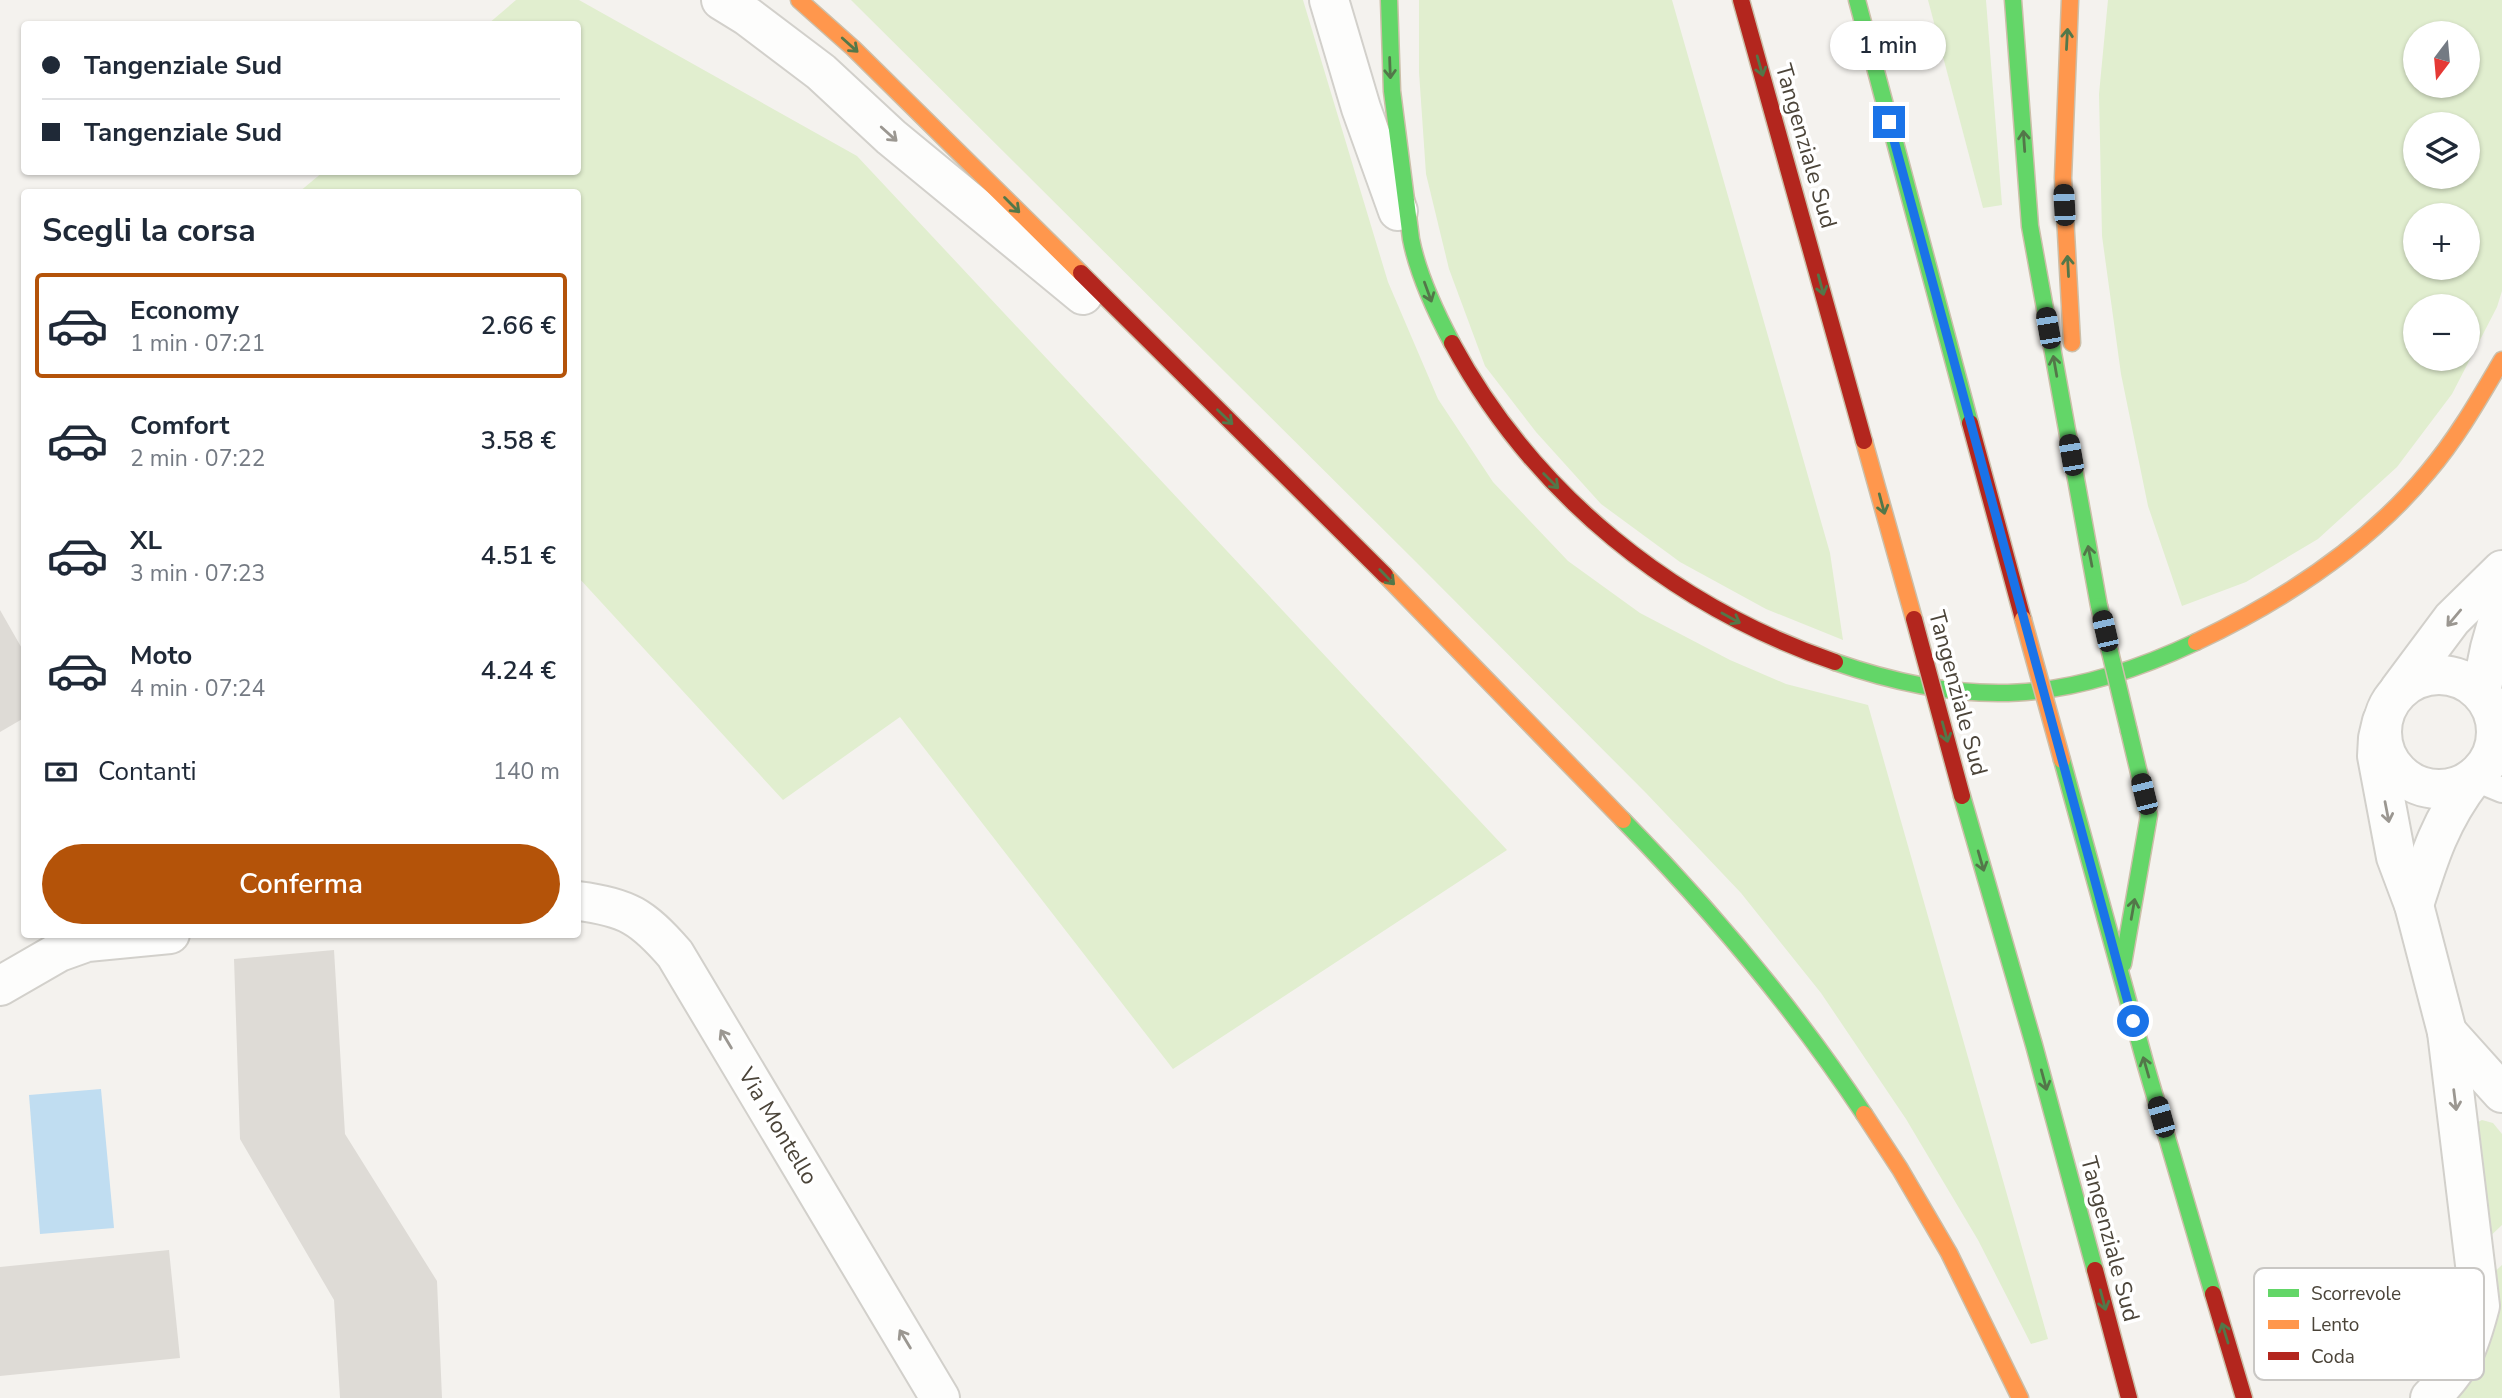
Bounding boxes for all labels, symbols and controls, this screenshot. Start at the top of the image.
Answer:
callout: 1 min [1831,20,1947,69]
north arrow [2403,21,2480,98]
map controls [2403,21,2480,371]
one-way arrow [2061,28,2074,51]
text: 1 min [1859,30,1917,61]
one-way arrow [840,37,858,53]
text: Tangenziale Sud [84,48,282,83]
one-way arrow [1754,54,1767,76]
one-way arrow [1383,56,1396,79]
street label: Tangenziale Sud [1768,60,1844,232]
route end [1873,106,1905,138]
button: layers [2403,112,2480,189]
text: Tangenziale Sud [84,115,282,150]
one-way arrow [880,126,897,143]
one-way arrow [2017,130,2030,153]
car [2053,183,2076,227]
one-way arrow [1003,196,1020,213]
button: + [2403,203,2480,280]
text: Scegli la corsa [42,209,256,252]
one-way arrow [2061,255,2074,278]
one-way arrow [1816,273,1829,295]
one-way arrow [1423,280,1435,302]
text: Economy [130,293,239,328]
icon: car [46,294,109,357]
button: − [2403,294,2480,371]
car [2035,305,2062,351]
text: 2.66 € [481,308,556,343]
text: 1 min · 07:21 [130,328,265,359]
one-way arrow [2048,355,2061,378]
text: Comfort [130,408,230,443]
icon: car [46,409,109,472]
one-way arrow [1217,409,1234,426]
text: 3.58 € [481,423,556,458]
car [2058,432,2085,478]
text: 2 min · 07:22 [130,443,265,474]
one-way arrow [1542,473,1559,490]
one-way arrow [1876,492,1889,515]
text: XL [130,523,162,558]
icon: car [46,524,109,587]
text: 4.51 € [481,538,556,573]
one-way arrow [2082,545,2096,568]
text: 3 min · 07:23 [130,558,265,589]
one-way arrow [1379,568,1396,585]
street label: Tangenziale Sud [1921,607,1995,779]
car [2091,608,2120,654]
one-way arrow [2446,609,2462,627]
one-way arrow [1720,612,1741,625]
text: Moto [130,638,192,673]
icon: car [46,639,109,702]
text: 4.24 € [481,653,556,688]
text: 4 min · 07:24 [130,673,265,704]
one-way arrow [1939,720,1952,743]
icon: cash [42,753,80,791]
text: Contanti [98,754,197,789]
text: 140 m [493,756,560,787]
car [2129,771,2160,817]
one-way arrow [2381,800,2394,823]
button: Conferma [42,844,560,924]
one-way arrow [1976,850,1989,872]
one-way arrow [2127,898,2140,921]
route start [2117,1005,2149,1037]
one-way arrow [718,1029,732,1049]
one-way arrow [2139,1057,2152,1079]
street label: Via Montello [730,1061,825,1190]
one-way arrow [2038,1068,2051,1091]
one-way arrow [2449,1088,2462,1111]
car [2146,1094,2177,1140]
street label: Tangenziale Sud [2073,1153,2147,1325]
legend [2254,1268,2484,1380]
text: Scorrevole [2311,1281,2401,1307]
one-way arrow [2097,1288,2110,1310]
text: Lento [2311,1312,2359,1338]
one-way arrow [2217,1322,2230,1344]
one-way arrow [898,1330,912,1350]
text: Coda [2311,1344,2355,1370]

